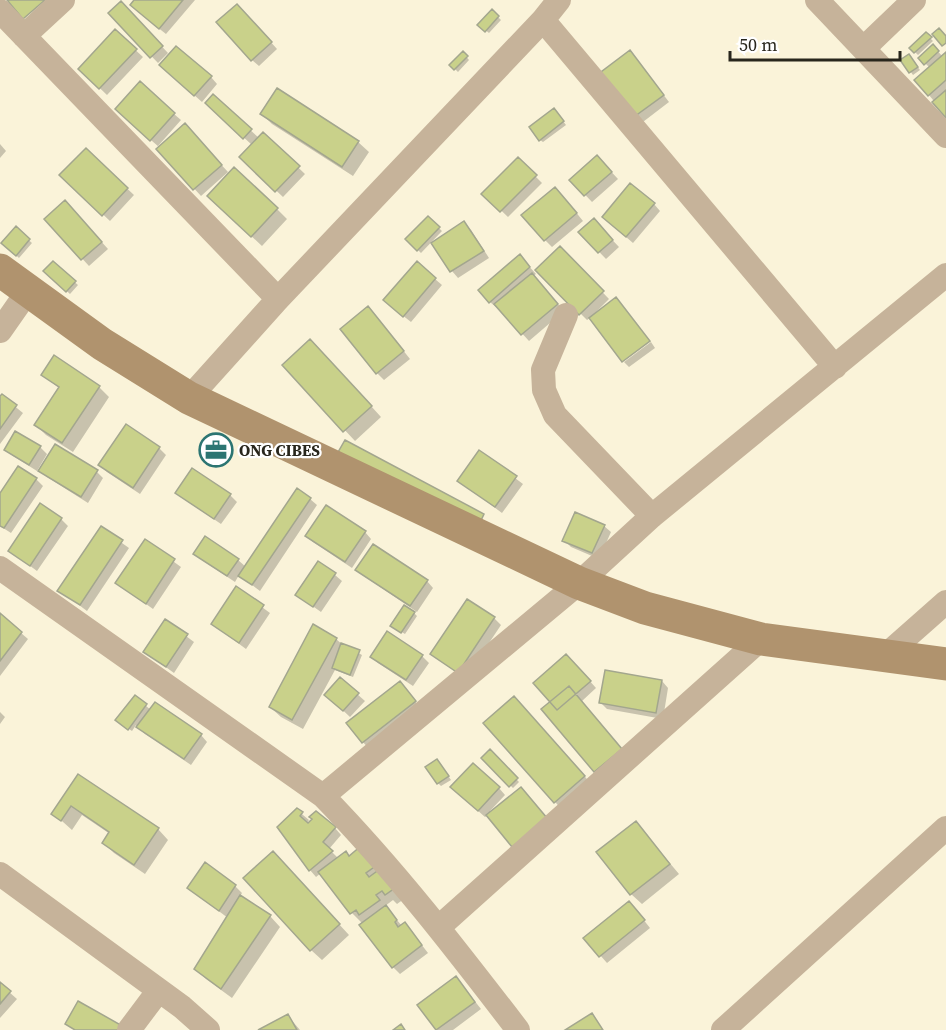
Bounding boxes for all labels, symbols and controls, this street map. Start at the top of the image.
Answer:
scale bar [730,24,900,62]
text: 50 m [739,32,777,57]
office icon: ONG CIBES [198,432,234,468]
place label: ONG CIBES [239,439,320,461]

